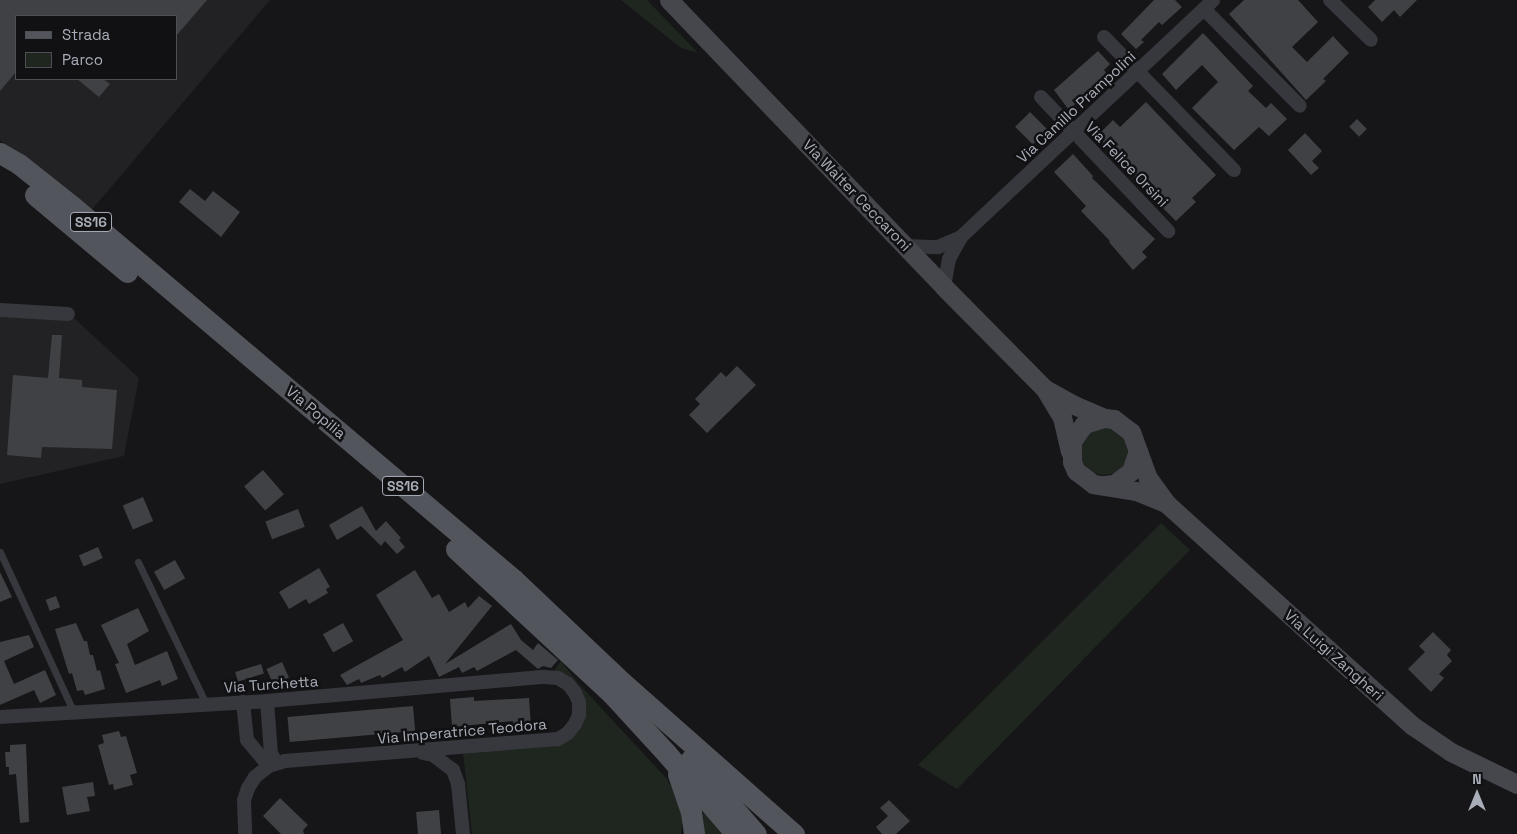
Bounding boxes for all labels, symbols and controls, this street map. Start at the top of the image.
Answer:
legend [15,15,178,80]
text: Strada [62,25,110,44]
street label: Via Camillo Prampolini [1013,47,1139,167]
text: Parco [62,50,103,69]
street label: Via Felice Orsini [1082,118,1172,210]
street label: Via Walter Ceccaroni [799,135,915,255]
road number: SS16 [70,210,112,233]
street label: Via Popilia [282,382,350,442]
road number: SS16 [382,474,424,498]
street label: Via Luigi Zangheri [1281,606,1387,704]
street label: Via Turchetta [223,672,319,696]
street label: Via Imperatrice Teodora [376,715,548,747]
north arrow [1452,769,1502,819]
text: N [1472,770,1482,788]

